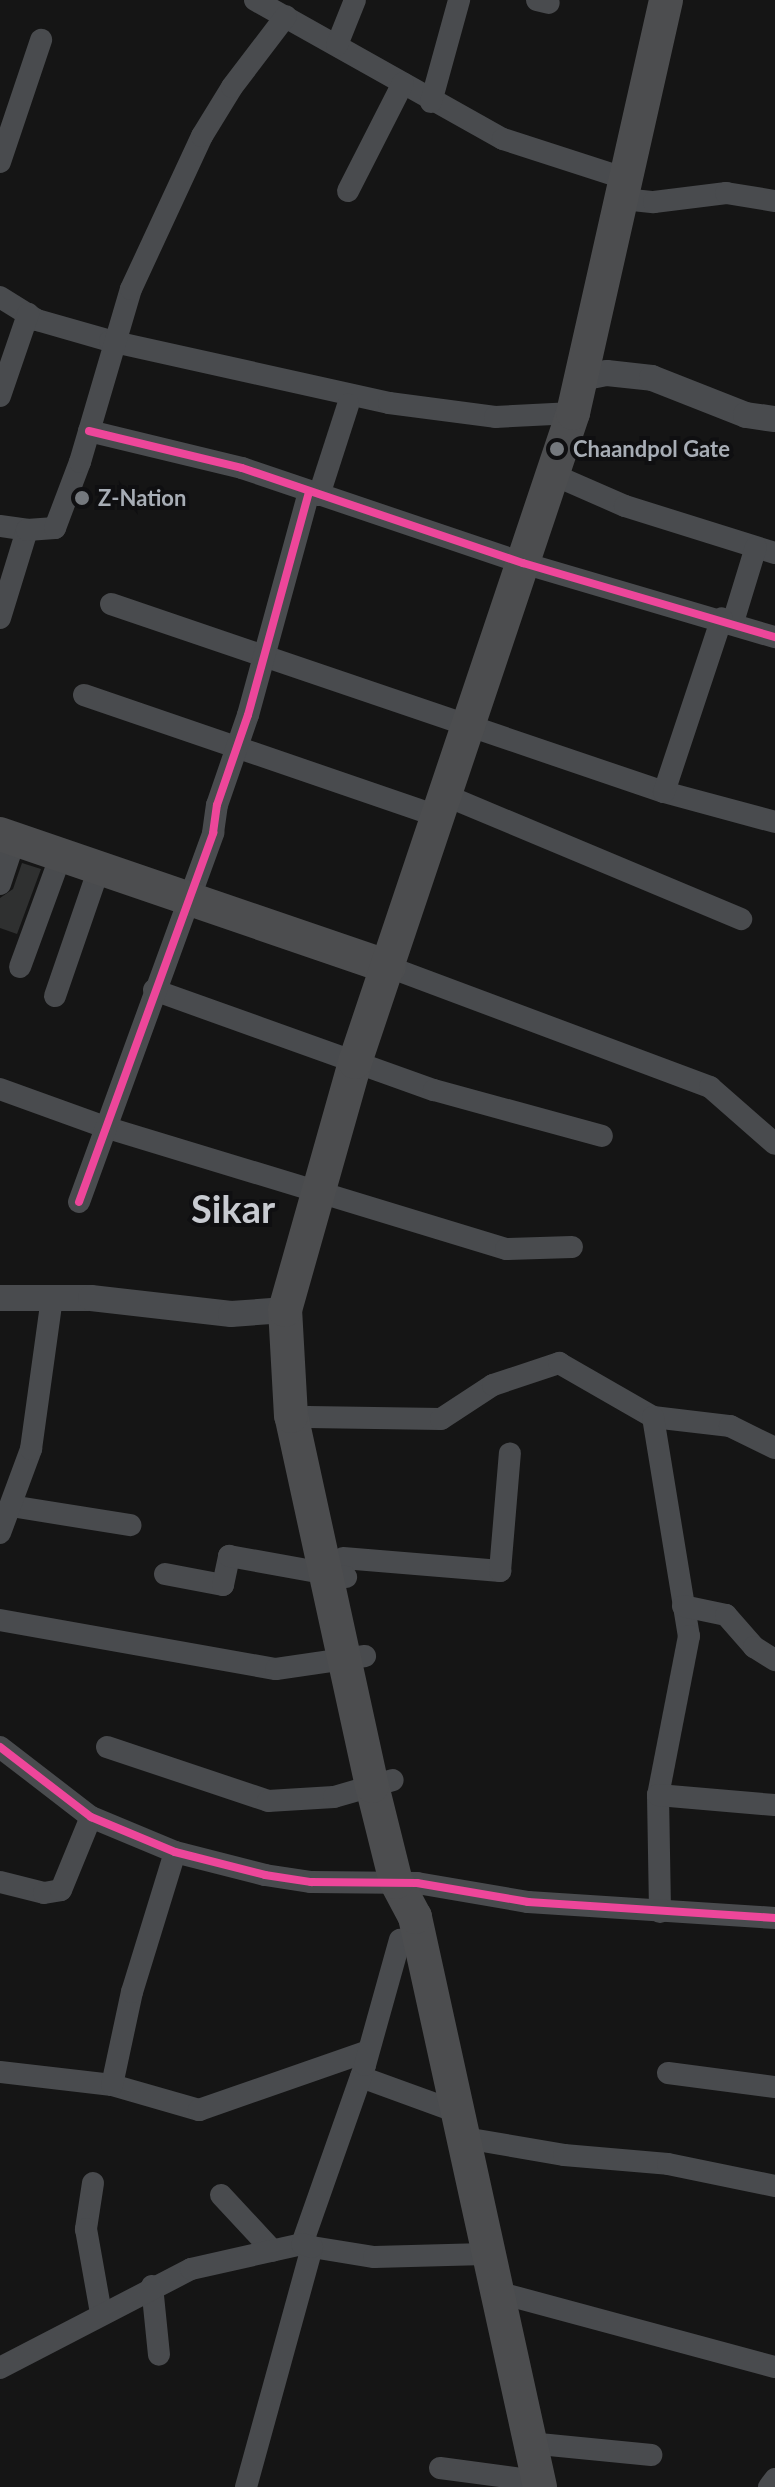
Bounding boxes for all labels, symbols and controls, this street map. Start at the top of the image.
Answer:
place label: Chaandpol Gate [573,436,730,462]
marker: Chaandpol Gate [548,440,566,458]
place label: Z-Nation [98,485,186,511]
marker: Z-Nation [73,489,91,507]
district label: Sikar [191,1186,275,1232]

